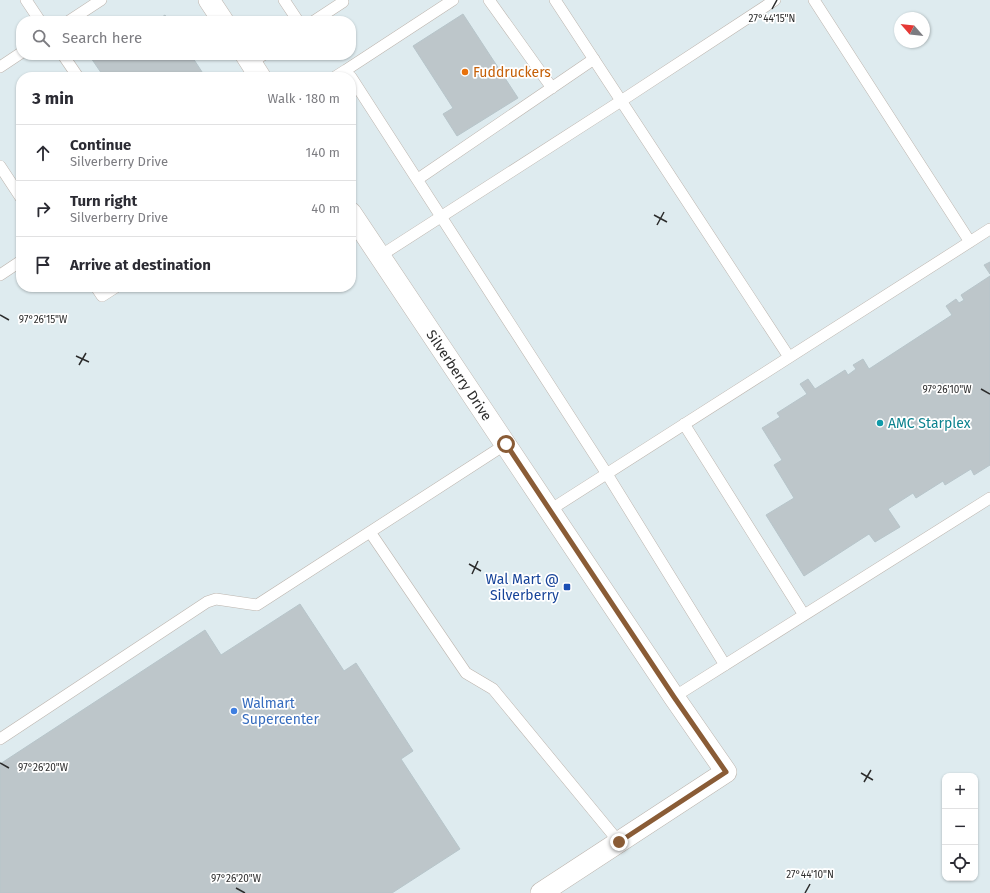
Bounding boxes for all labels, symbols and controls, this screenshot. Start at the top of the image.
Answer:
north arrow [894,12,930,48]
text: 27°44'15"N [749,13,795,25]
search box [16,16,356,60]
icon: search [30,27,52,49]
text: Search here [62,29,142,47]
place label: Fuddruckers [473,64,551,81]
marker: Fuddruckers [460,67,470,77]
text: 3 min [32,88,74,109]
text: Walk · 180 m [268,91,340,106]
text: Continue [70,136,131,154]
icon: ahead [32,142,54,164]
text: 140 m [306,145,340,160]
text: Silverberry Drive [70,154,168,169]
text: Turn right [70,192,137,210]
icon: right [32,198,54,220]
text: 40 m [311,201,340,216]
text: Silverberry Drive [70,210,168,225]
icon: arrive [32,254,54,276]
text: Arrive at destination [70,256,211,274]
text: 97°26'15"W [19,314,68,326]
street label: Silverberry Drive [423,327,496,424]
text: 97°26'10"W [922,384,972,396]
place label: AMC Starplex [888,415,971,432]
marker: AMC Starplex [875,418,885,428]
route start [497,435,515,453]
place label: Wal Mart @ Silverberry [486,571,559,604]
marker: Wal Mart @ Silverberry [562,582,572,592]
place label: Walmart Supercenter [242,695,319,728]
marker: Walmart Supercenter [229,706,239,716]
text: 97°26'20"W [18,762,69,774]
map controls [942,773,978,881]
button: + [942,773,978,809]
button: − [942,809,978,845]
route end [610,833,628,851]
button: locate [942,845,978,881]
text: 27°44'10"N [786,869,834,881]
text: 97°26'20"W [211,873,262,885]

